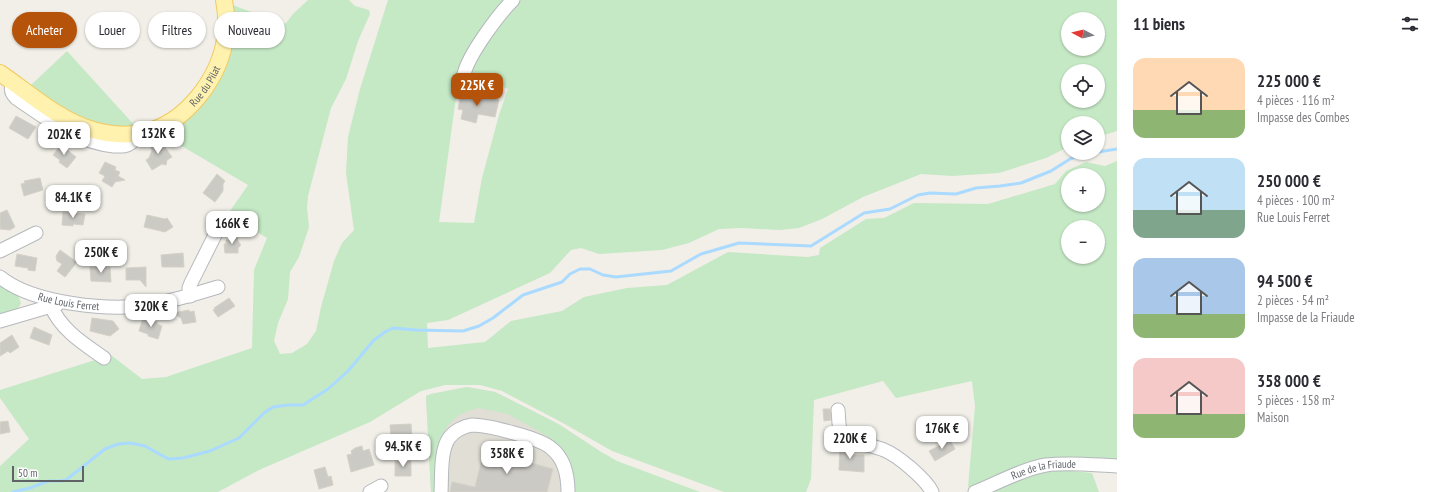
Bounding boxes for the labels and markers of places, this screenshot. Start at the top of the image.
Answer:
pin: 225K € [444,73,510,107]
pin: 132K € [125,121,191,155]
pin: 202K € [31,122,97,156]
pin: 84.1K € [36,185,110,219]
pin: 166K € [199,211,265,245]
pin: 250K € [68,240,134,274]
pin: 320K € [118,294,184,328]
pin: 176K € [909,416,975,450]
pin: 220K € [817,426,883,460]
pin: 94.5K € [366,434,440,468]
pin: 358K € [474,441,540,475]

